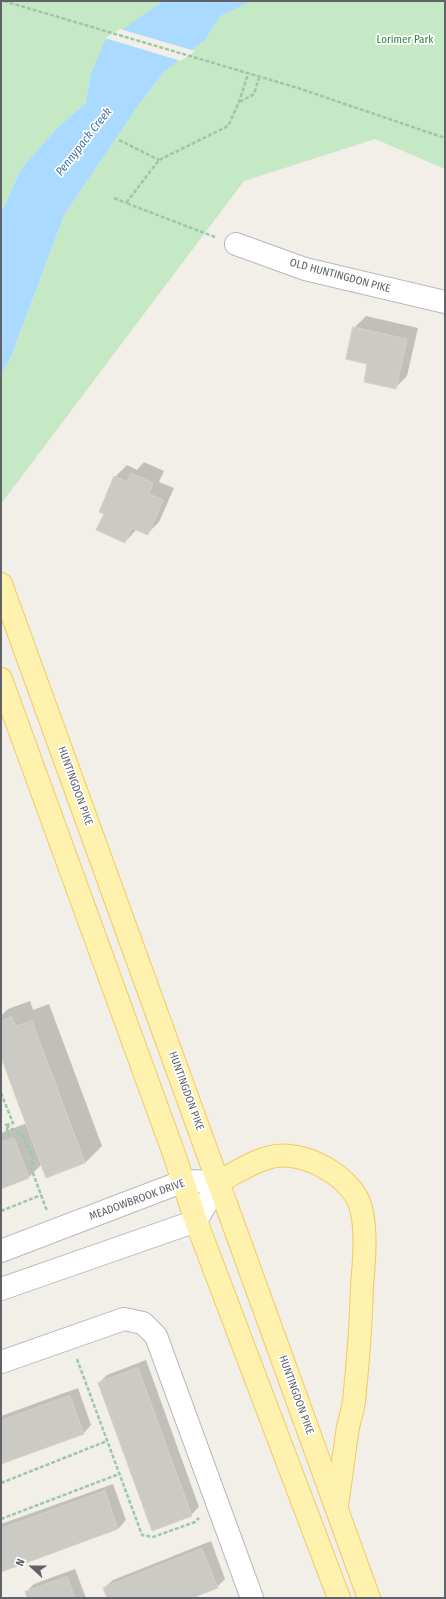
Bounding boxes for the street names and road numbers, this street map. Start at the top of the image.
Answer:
street label: OLD HUNTINGDON PIKE [288,256,392,296]
street label: HUNTINGDON PIKE [55,745,95,827]
street label: HUNTINGDON PIKE [166,1050,206,1132]
street label: MEADOWBROOK DRIVE [88,1177,186,1223]
street label: HUNTINGDON PIKE [276,1354,316,1436]

